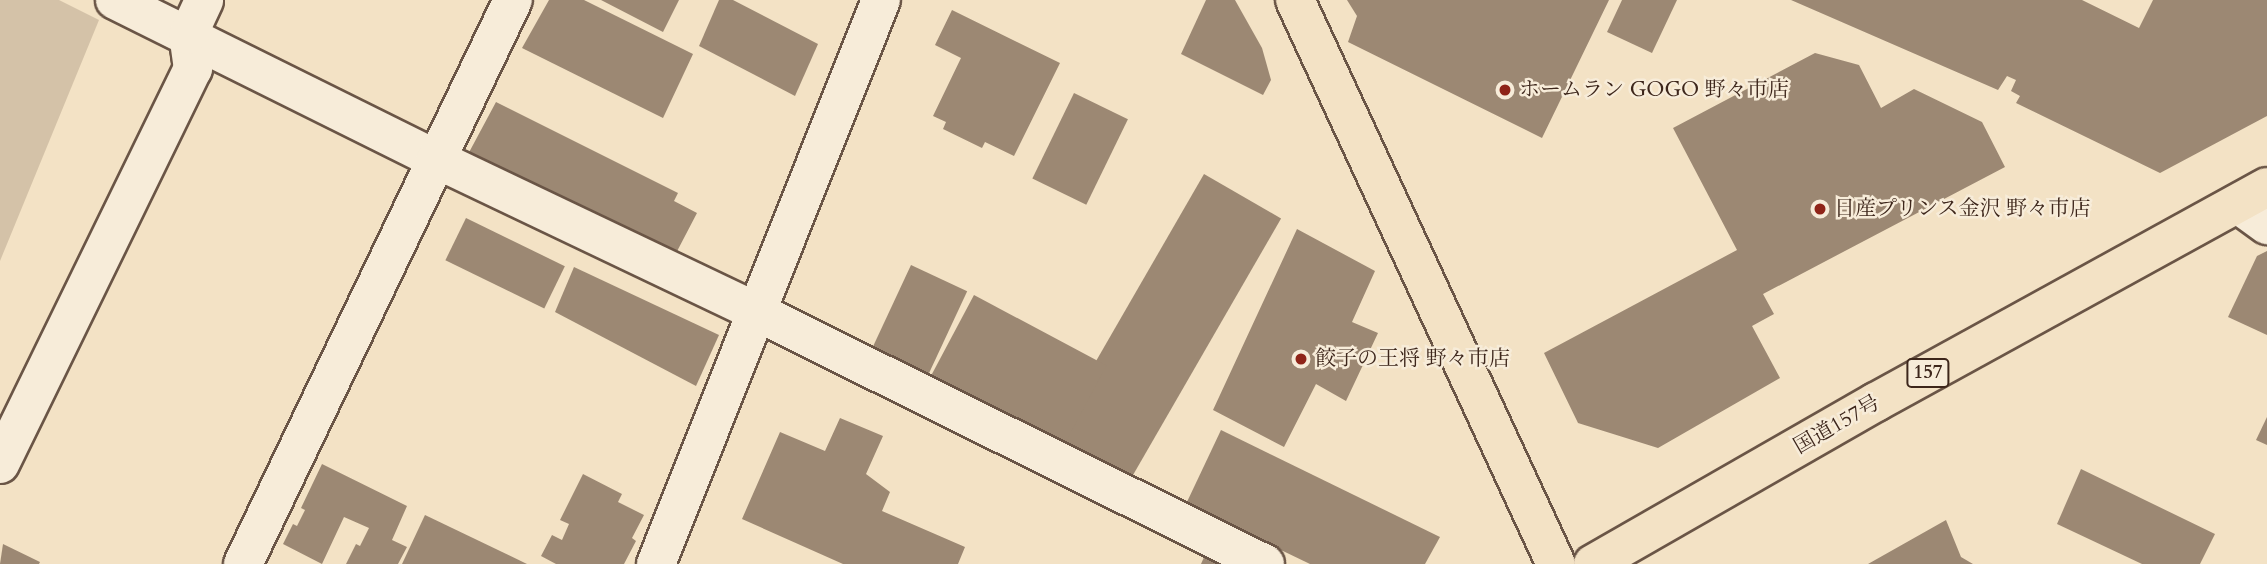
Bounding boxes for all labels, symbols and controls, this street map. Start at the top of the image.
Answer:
place label: ホームラン GOGO 野々市店 [1519,77,1789,103]
marker: ホームラン GOGO 野々市店 [1497,82,1513,98]
place label: 日産プリンス金沢 野々市店 [1834,196,2092,222]
marker: 日産プリンス金沢 野々市店 [1812,201,1828,217]
place label: 餃子の王将 野々市店 [1315,346,1510,372]
marker: 餃子の王将 野々市店 [1293,351,1309,367]
road number: 157 [1905,358,1951,388]
street label: 国道157号 [1789,390,1885,460]

